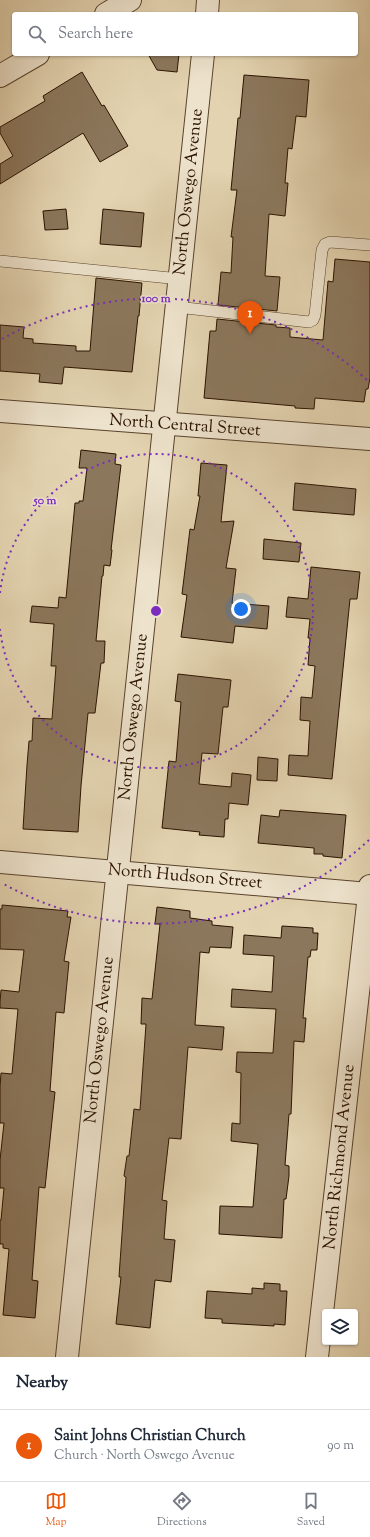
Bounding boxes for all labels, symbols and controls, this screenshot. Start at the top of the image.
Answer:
search box [12,12,358,56]
icon: search [26,23,48,45]
text: Search here [58,24,133,45]
street label: North Oswego Avenue [168,107,210,277]
text: 100 m [140,290,171,308]
pin: 1 [237,301,263,334]
street label: North Central Street [108,409,262,443]
text: 50 m [33,492,57,510]
your location [231,599,251,619]
centre of rings [149,604,163,618]
street label: North Oswego Avenue [113,632,155,802]
street label: North Hudson Street [107,858,263,896]
street label: North Oswego Avenue [79,955,121,1125]
street label: North Richmond Avenue [318,1063,362,1251]
map controls [322,1309,358,1345]
button: layers [322,1309,358,1345]
text: Nearby [16,1371,68,1395]
text: Saint Johns Christian Church [54,1426,246,1447]
text: 1 [27,1437,31,1455]
text: 90 m [327,1437,354,1455]
text: Church · North Oswego Avenue [54,1447,235,1465]
tab: Map [45,1490,67,1530]
tab: Directions [157,1490,207,1530]
tab: Saved [297,1490,325,1530]

